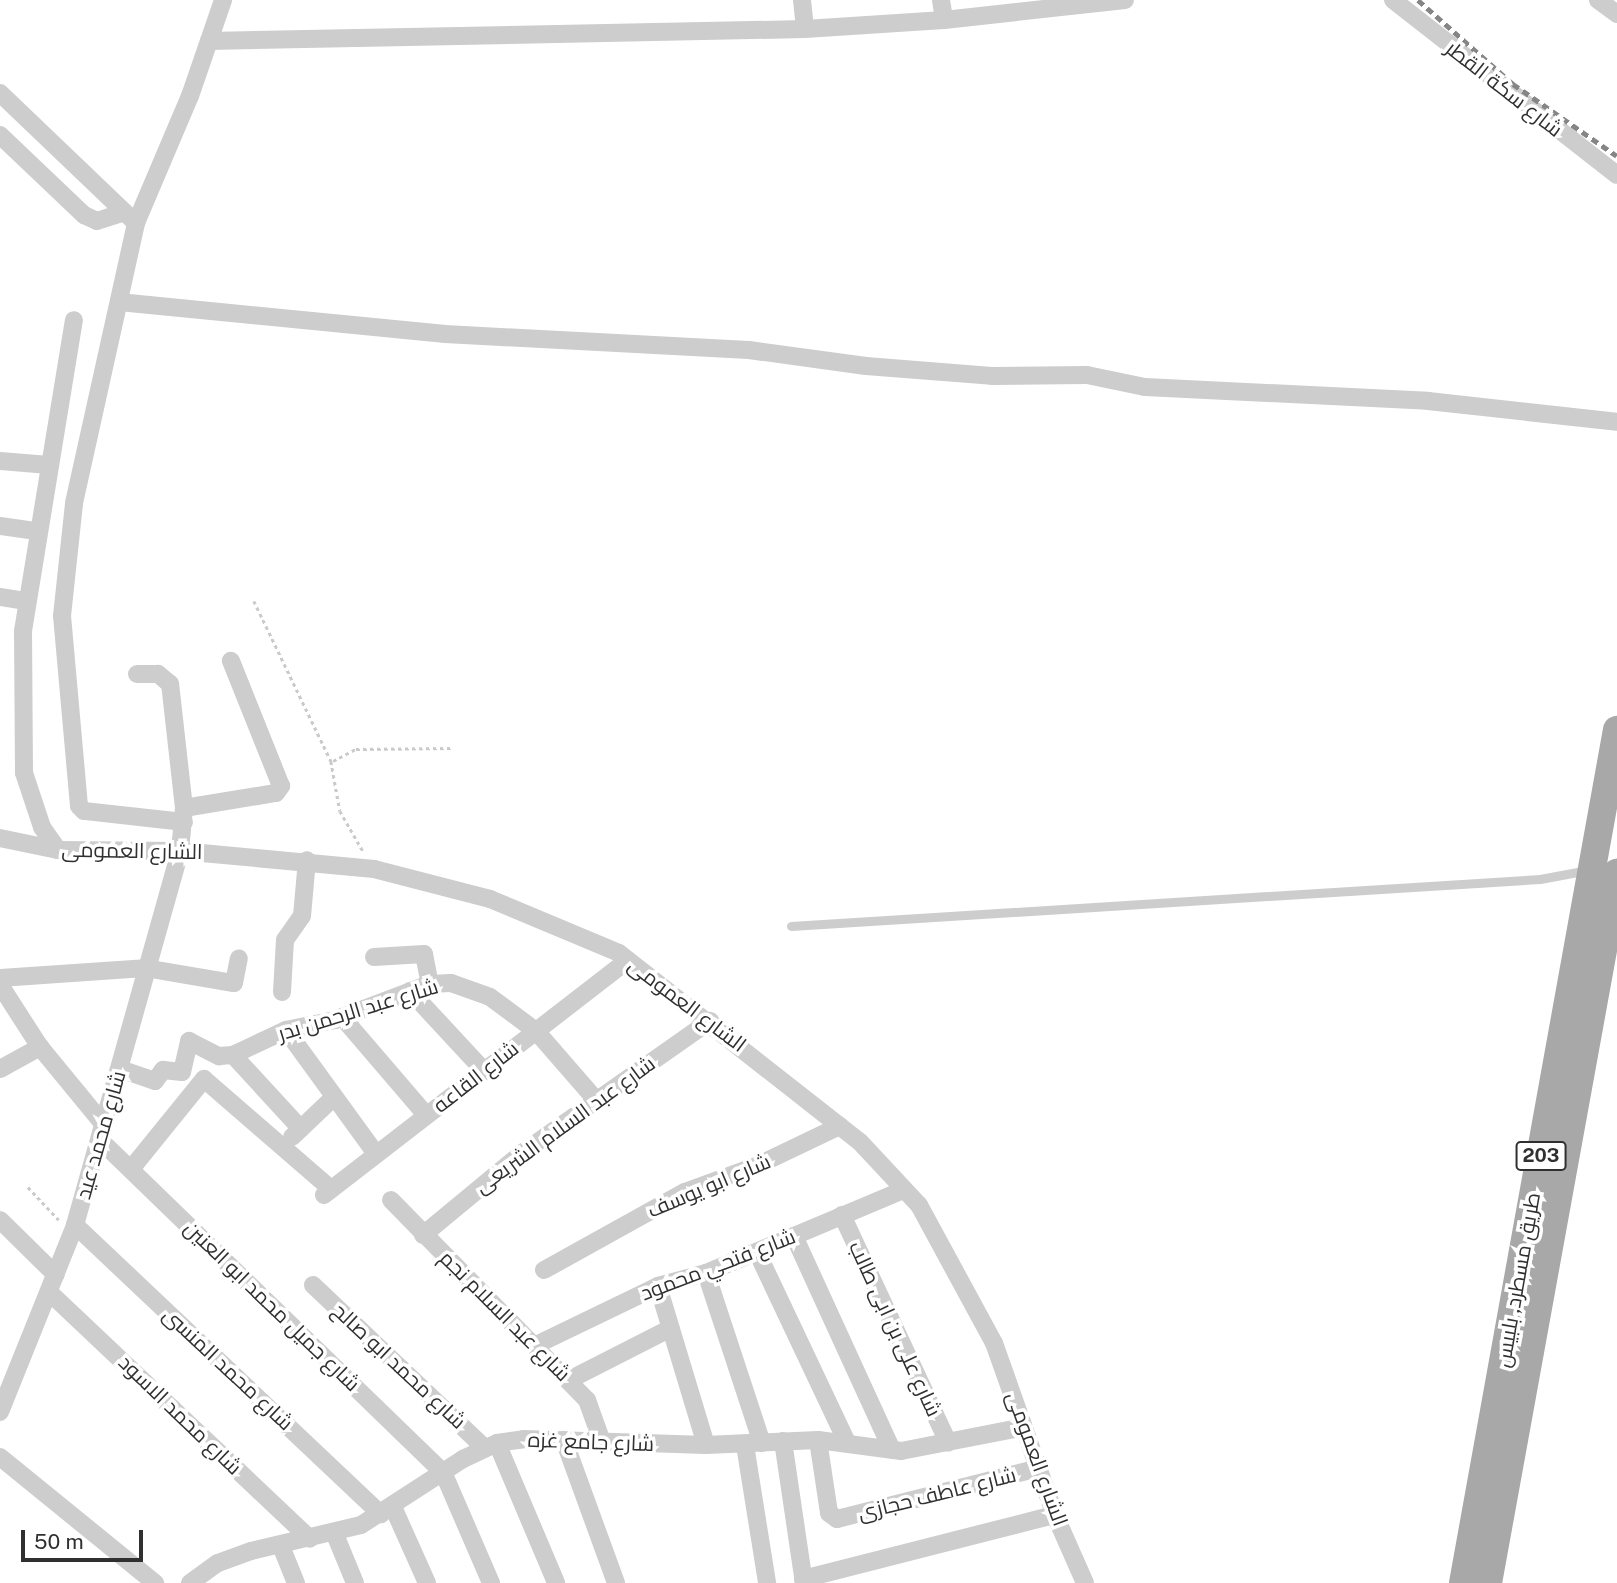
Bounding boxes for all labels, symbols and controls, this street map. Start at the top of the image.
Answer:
street label: شارع سكة القطر [1441,36,1567,142]
street label: الشارع العمومى [61,837,203,865]
street label: الشارع العمومى [623,952,751,1058]
street label: شارع عبد الرحمن بدر [275,974,441,1046]
street label: شارع القاعه [428,1036,524,1118]
street label: شارع عبد السلام الشريعى [470,1051,660,1199]
street label: شارع محمد عيد [71,1068,131,1202]
road number: 203 [1515,1140,1567,1172]
street label: شارع ابو يوسف [644,1149,774,1223]
street label: طريق مسطرد, بلبيس [1490,1190,1546,1370]
street label: شارع جميل محمد ابو العنين [179,1215,365,1397]
street label: شارع فتحي محمود [637,1224,799,1306]
street label: شارع على بن ابى طالب [843,1237,947,1421]
street label: شارع عبد السلام نجم [434,1245,576,1387]
street label: شارع محمد ابو صالح [327,1298,471,1434]
street label: شارع محمد المنسى [158,1302,298,1436]
street label: شارع محمد الاسود [113,1350,247,1480]
street label: الشارع العمومى [1001,1388,1073,1530]
street label: شارع جامع غزه [527,1427,655,1457]
street label: شارع عاطف حجازى [855,1462,1019,1526]
scale bar [24,1516,147,1560]
text: 50 m [34,1529,84,1554]

